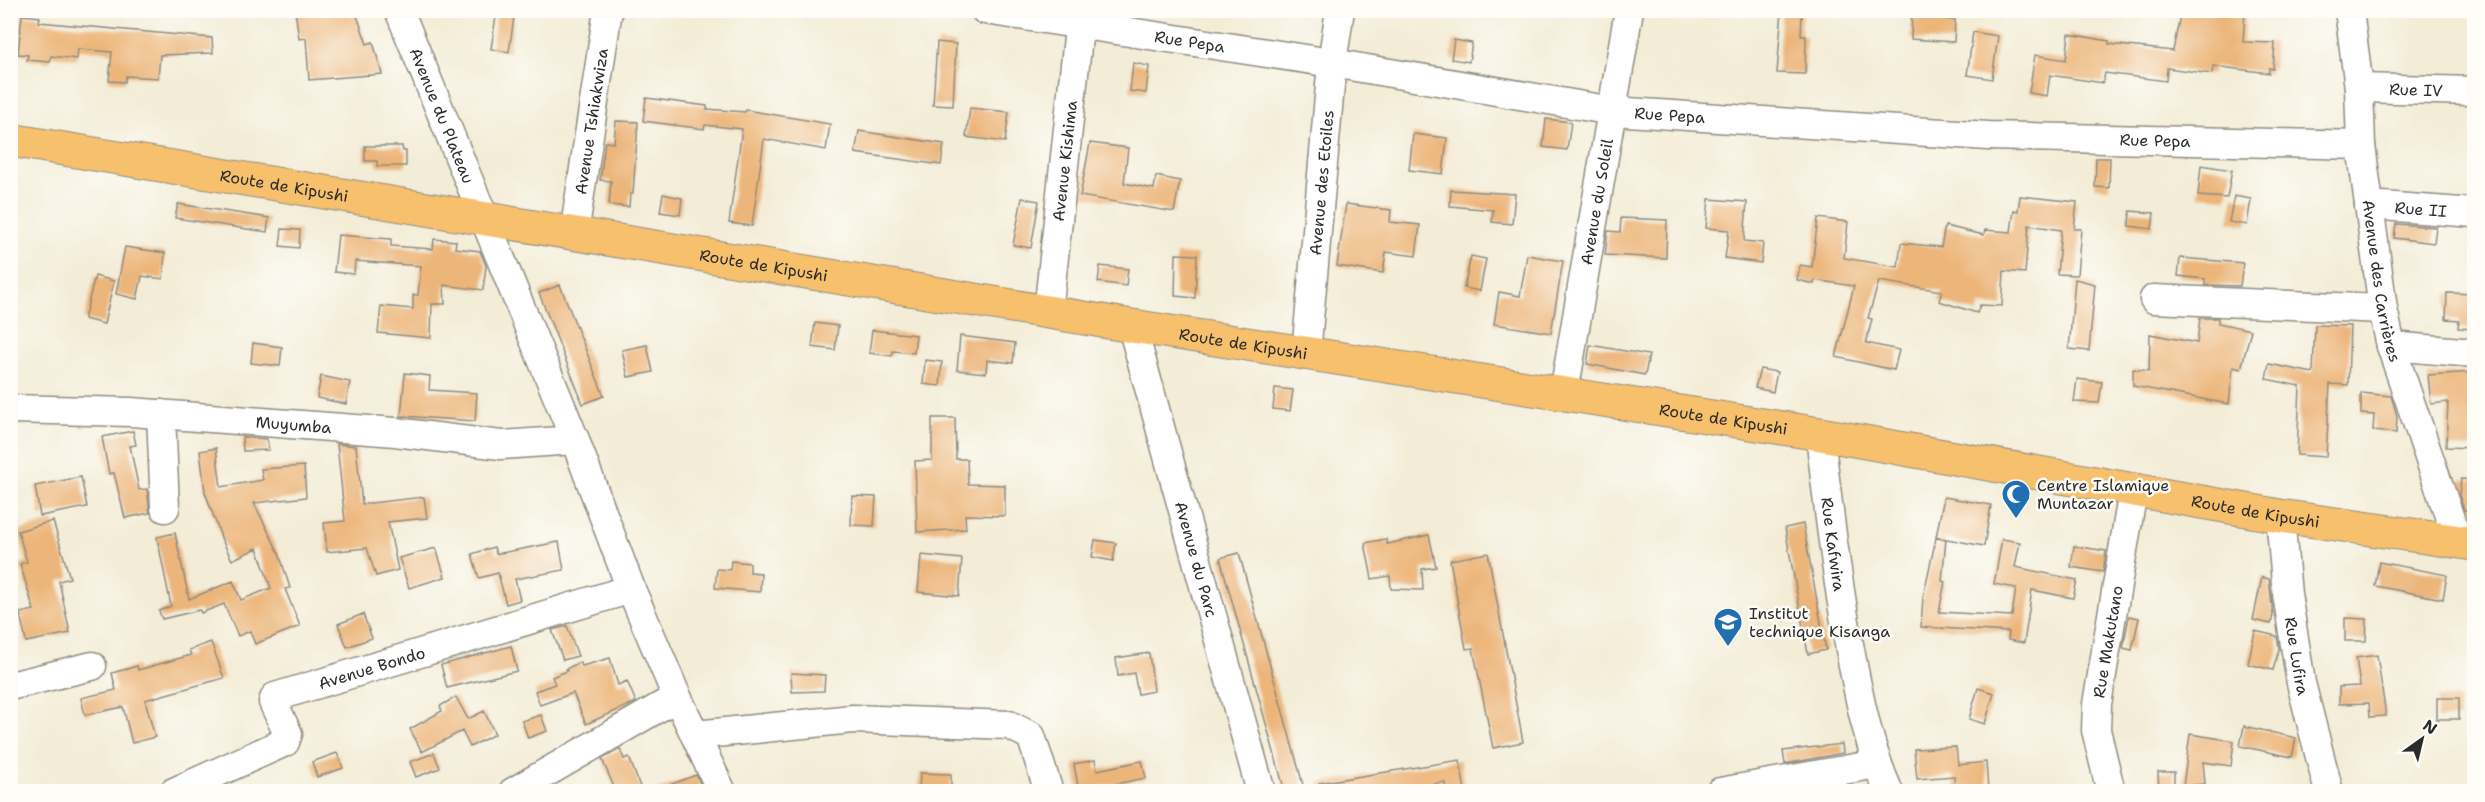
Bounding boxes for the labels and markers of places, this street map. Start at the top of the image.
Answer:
place label: Centre Islamique Muntazar [2037,475,2169,514]
mosque icon: Centre Islamique Muntazar [2000,478,2032,520]
place label: Institut technique Kisanga [1749,603,1890,642]
school or university icon: Institut technique Kisanga [1712,606,1744,648]

